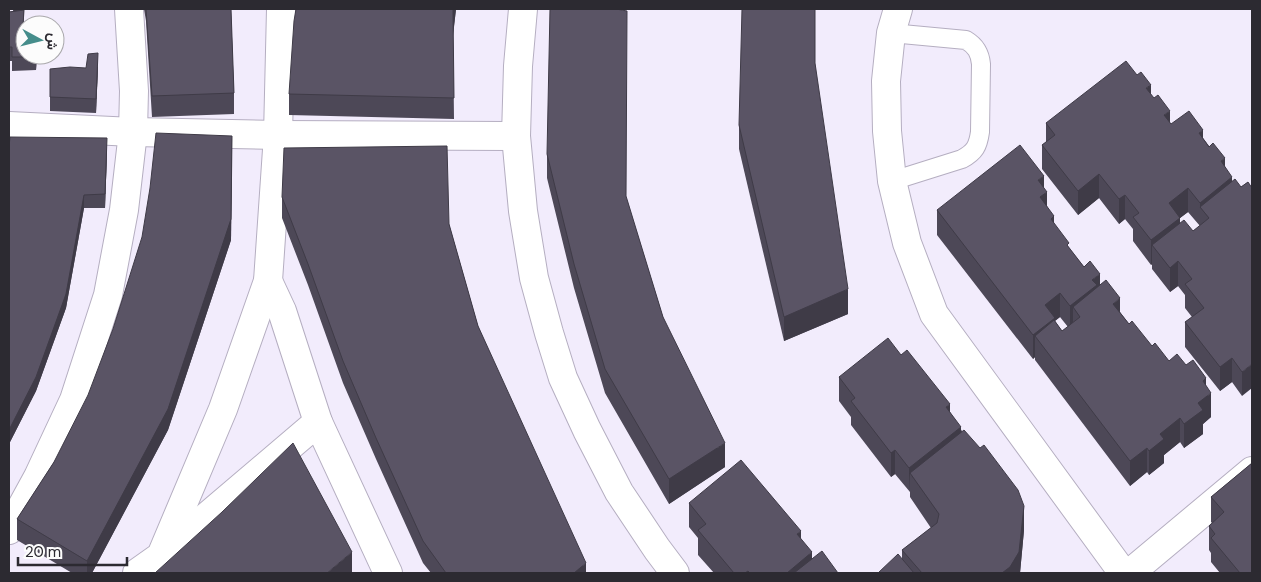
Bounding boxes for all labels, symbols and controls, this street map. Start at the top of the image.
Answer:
north arrow [15,15,65,65]
text: ش [43,32,63,51]
scale bar [18,534,126,566]
text: 20 m [25,542,61,562]

